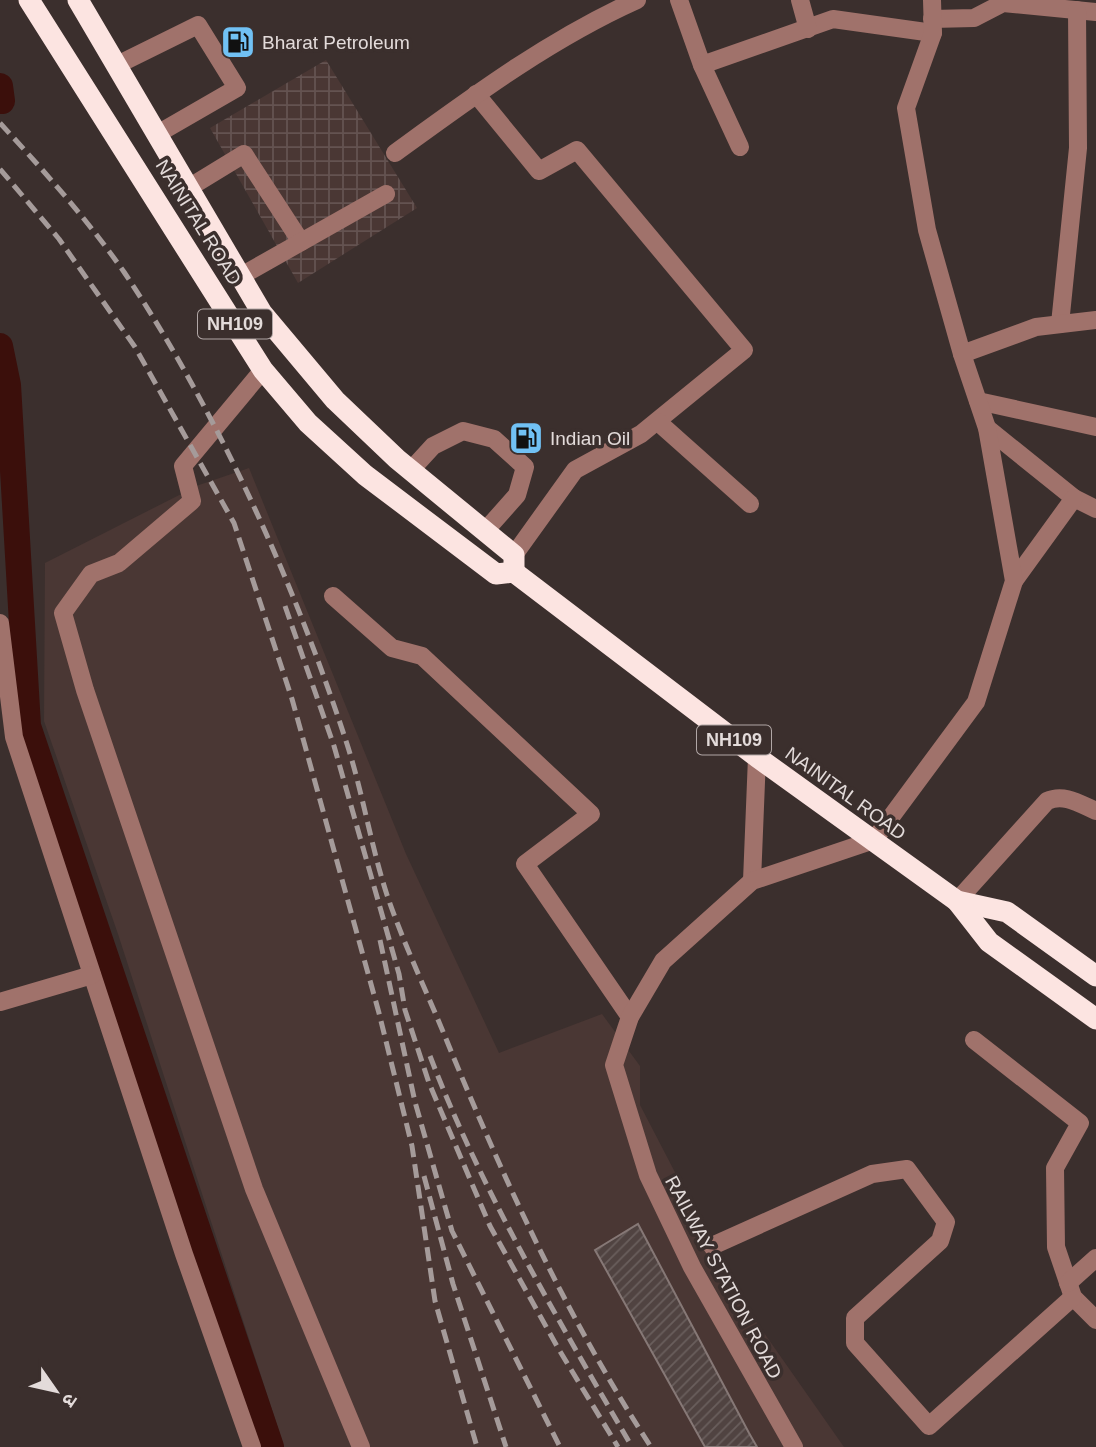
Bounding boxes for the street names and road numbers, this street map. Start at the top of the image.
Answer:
street label: NAINITAL ROAD [152,156,246,289]
road number: NH109 [198,310,272,338]
road number: NH109 [697,726,771,754]
street label: NAINITAL ROAD [781,743,910,844]
street label: RAILWAY STATION ROAD [661,1172,786,1382]

